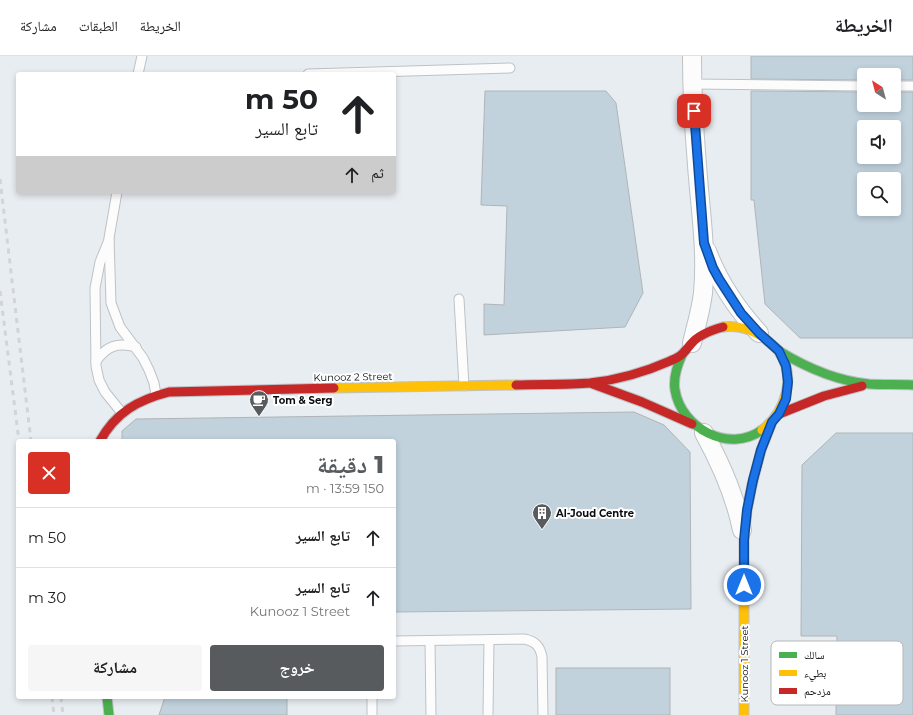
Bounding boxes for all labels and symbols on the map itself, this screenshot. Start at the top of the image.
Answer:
north arrow [857,68,901,112]
pin [677,94,711,128]
street label: Kunooz 2 Street [313,370,393,384]
cafe icon: Tom & Serg [248,389,270,417]
place label: Tom & Serg [273,394,333,407]
building icon: Al-Joud Centre [531,502,553,530]
place label: Al-Joud Centre [555,507,634,520]
position arrow [723,564,765,606]
street label: Kunooz 1 Street [738,625,751,703]
legend [771,641,903,705]
text: سالك [804,648,824,662]
text: بطيء [804,666,826,682]
text: مزدحم [804,684,831,699]

